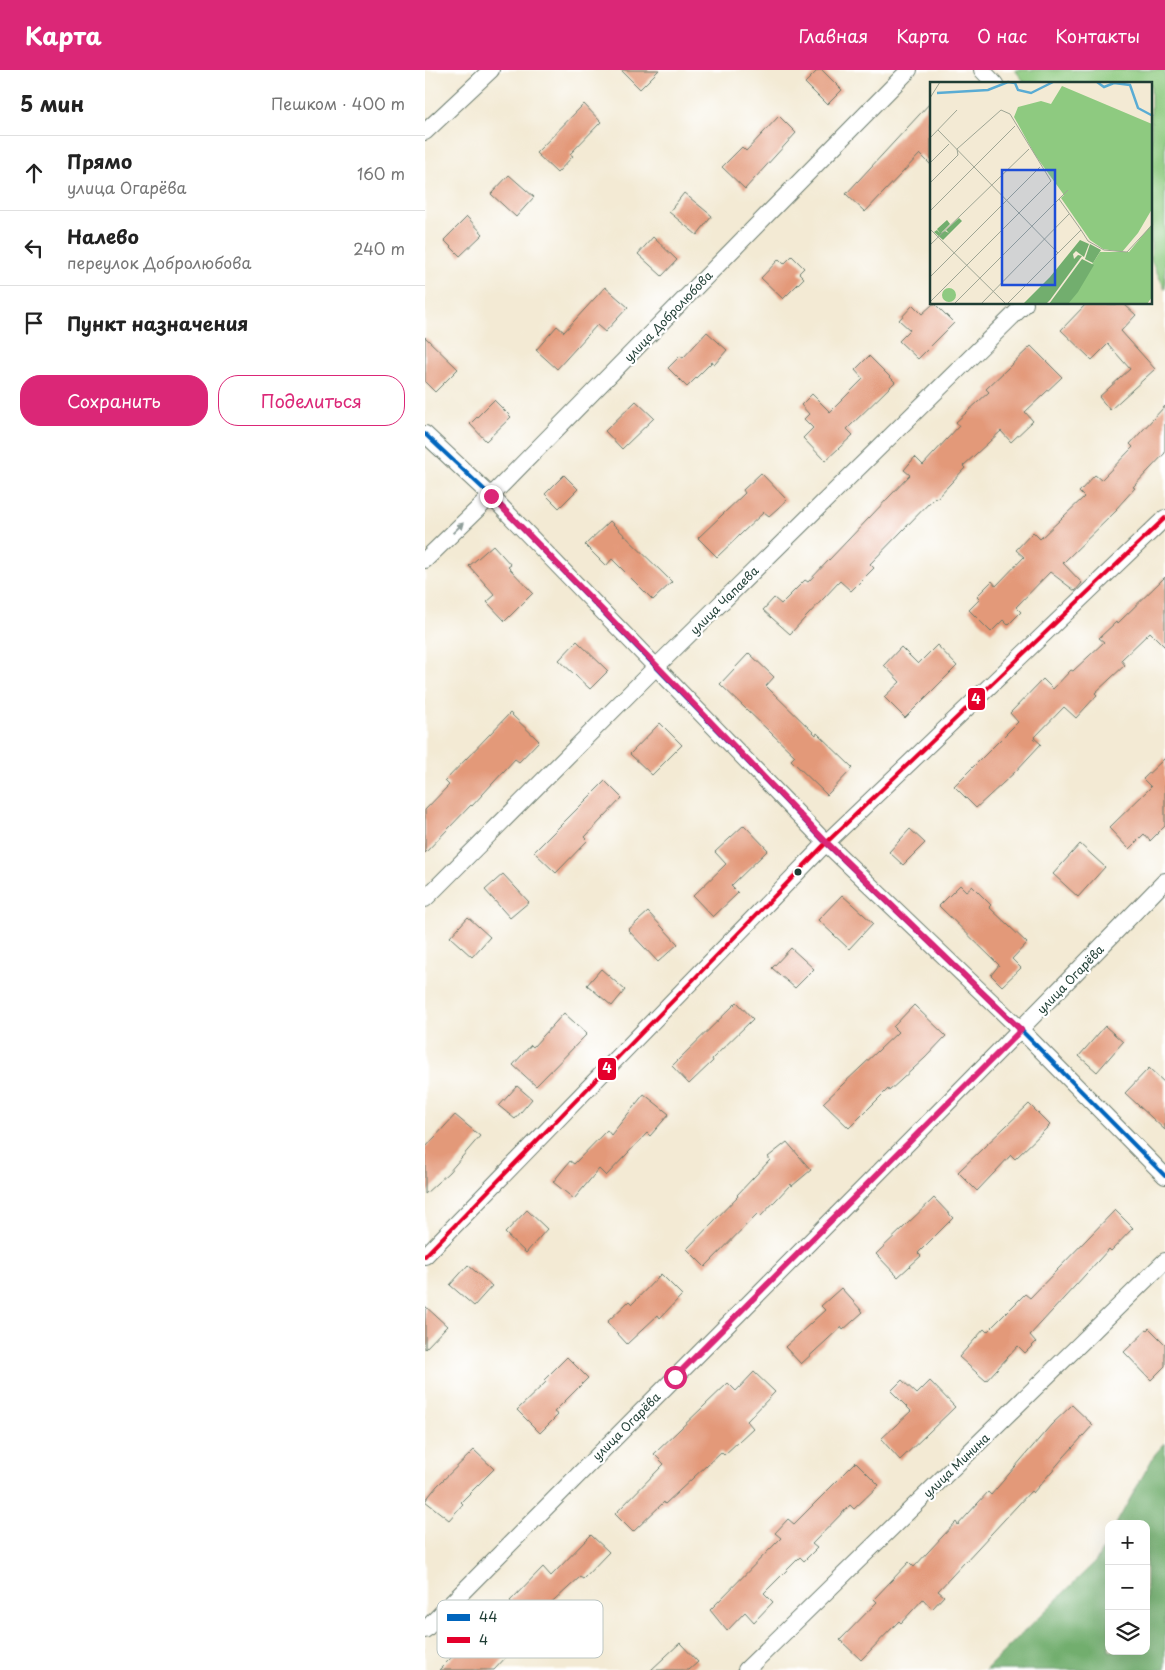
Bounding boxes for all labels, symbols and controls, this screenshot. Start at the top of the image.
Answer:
text: Карта [25,17,102,53]
text: Главная [799,22,868,49]
text: Карта [896,22,949,49]
text: О нас [977,22,1027,49]
text: Контакты [1055,22,1140,49]
inset map [930,82,1153,305]
text: 5 мин [20,87,84,119]
text: Пешком · 400 m [271,91,405,115]
text: Прямо [67,147,132,175]
icon: ahead [20,159,48,187]
text: 160 m [357,161,405,185]
text: улица Огарёва [67,175,187,199]
text: Налево [67,222,139,250]
icon: left [20,234,48,262]
text: 240 m [353,236,405,260]
text: переулок Добролюбова [67,250,251,274]
street label: улица Добролюбова [620,266,717,365]
icon: arrive [20,309,48,337]
text: Пункт назначения [67,309,248,337]
button: Сохранить [20,375,208,426]
button: Поделиться [218,375,405,426]
route end [480,485,503,508]
one-way arrow [452,522,464,534]
street label: улица Чапаева [686,561,763,638]
line badge: 4 [967,687,986,711]
text: 4 [971,688,981,709]
unlabelled marker [793,867,803,877]
street label: улица Огарёва [1032,940,1108,1017]
line badge: 4 [597,1057,617,1081]
text: 4 [602,1057,612,1078]
route start [664,1366,687,1389]
street label: улица Огарёва [588,1388,664,1464]
street label: улица Минина [919,1428,994,1501]
map controls [1105,1520,1150,1655]
button: + [1105,1520,1150,1565]
button: − [1105,1565,1150,1610]
legend [437,1600,603,1658]
text: 44 [479,1606,498,1627]
button: layers [1105,1610,1150,1655]
text: 4 [479,1629,488,1650]

